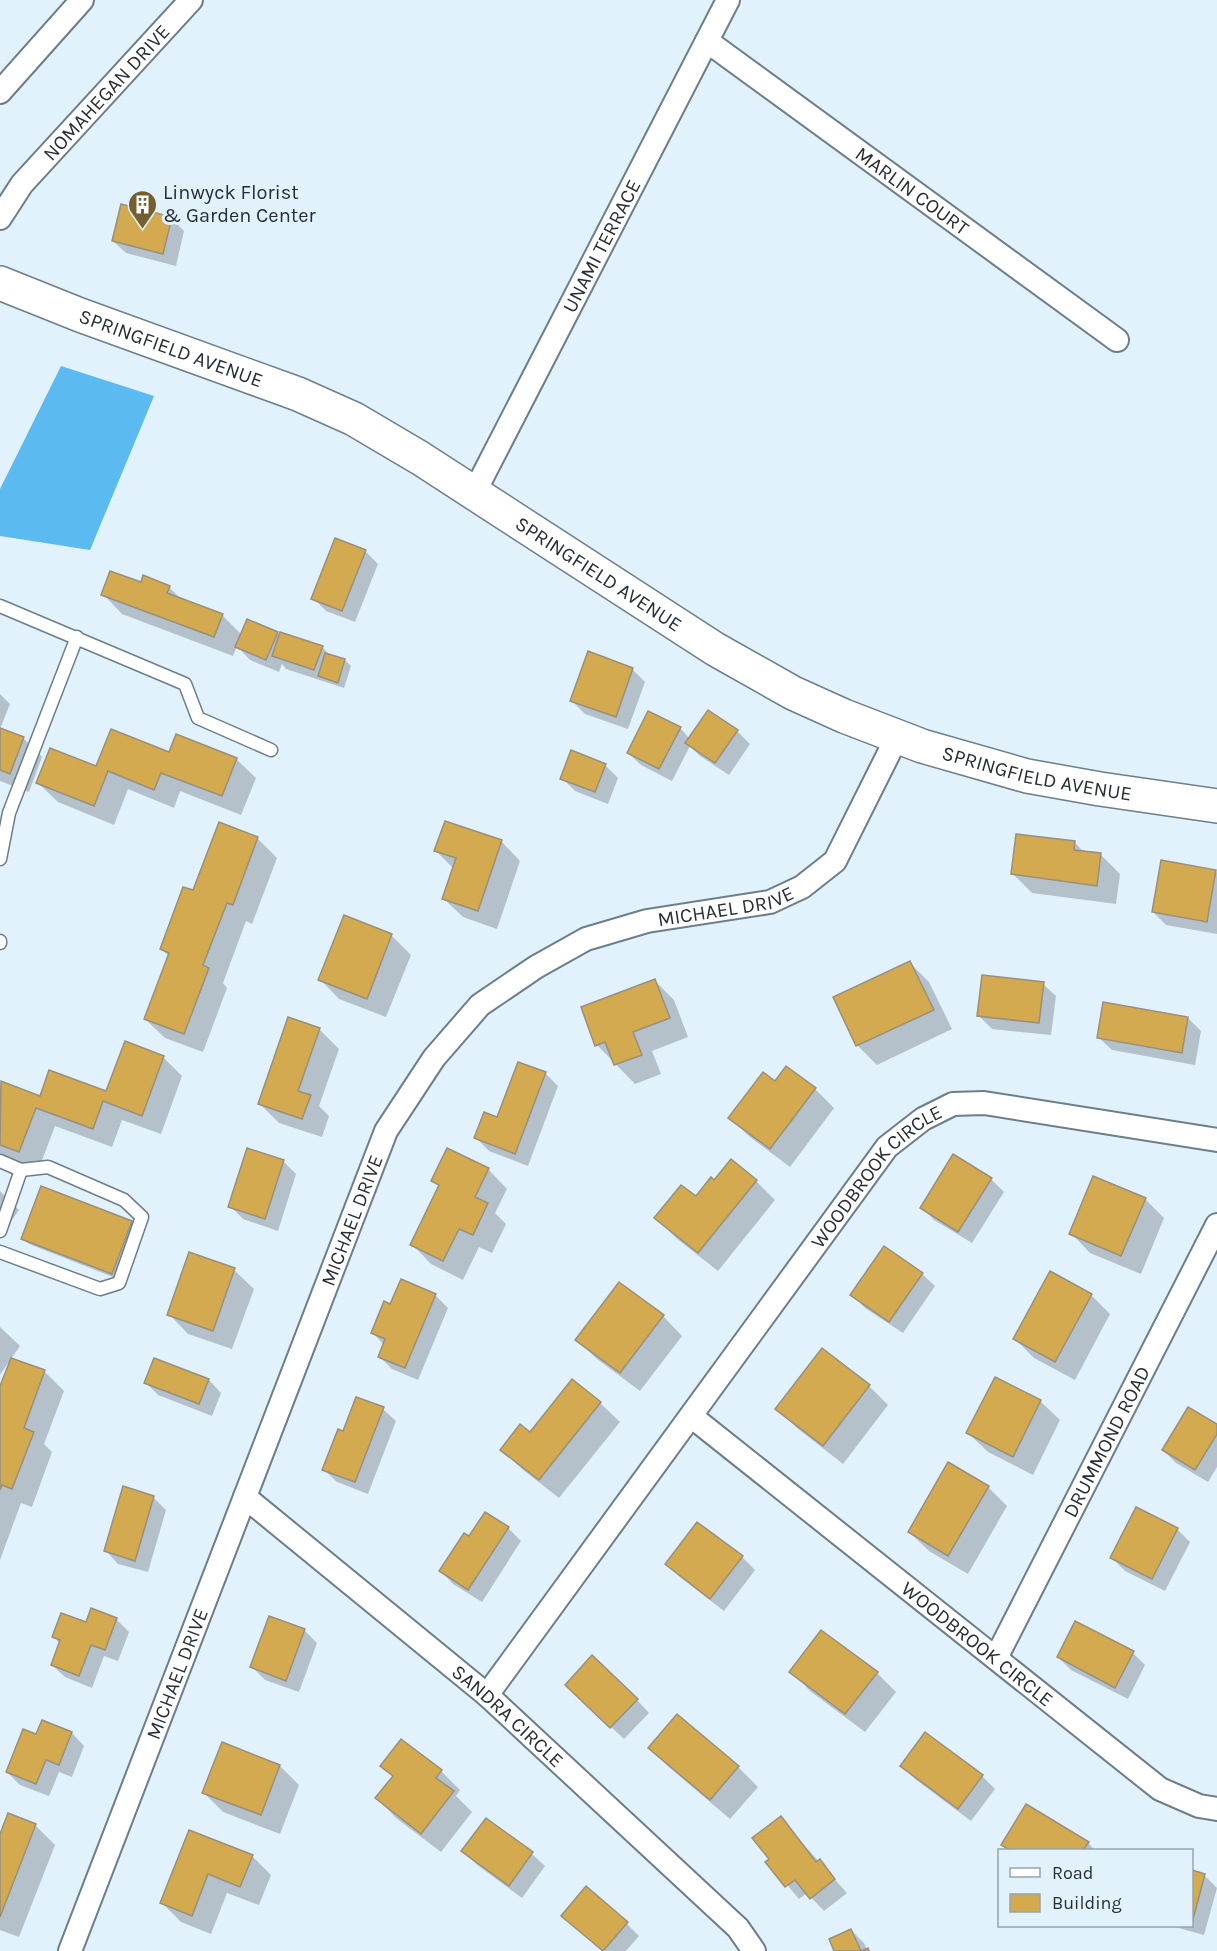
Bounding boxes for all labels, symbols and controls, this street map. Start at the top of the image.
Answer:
street label: NOMAHEGAN DRIVE [38,20,174,165]
street label: MARLIN COURT [851,142,973,240]
street label: UNAMI TERRACE [558,176,645,316]
place label: Linwyck Florist & Garden Center [163,181,316,227]
building icon: Linwyck Florist & Garden Center [126,188,158,230]
street label: SPRINGFIELD AVENUE [76,304,266,392]
street label: SPRINGFIELD AVENUE [511,511,686,636]
street label: SPRINGFIELD AVENUE [940,741,1133,805]
street label: MICHAEL DRIVE [656,881,797,931]
street label: WOODBROOK CIRCLE [806,1100,946,1252]
street label: MICHAEL DRIVE [316,1152,387,1289]
street label: DRUMMOND ROAD [1058,1362,1155,1521]
street label: WOODBROOK CIRCLE [897,1577,1058,1711]
street label: MICHAEL DRIVE [141,1605,212,1743]
street label: SANDRA CIRCLE [447,1660,568,1772]
legend [998,1849,1193,1927]
text: Road [1052,1862,1093,1884]
text: Building [1052,1892,1122,1914]

